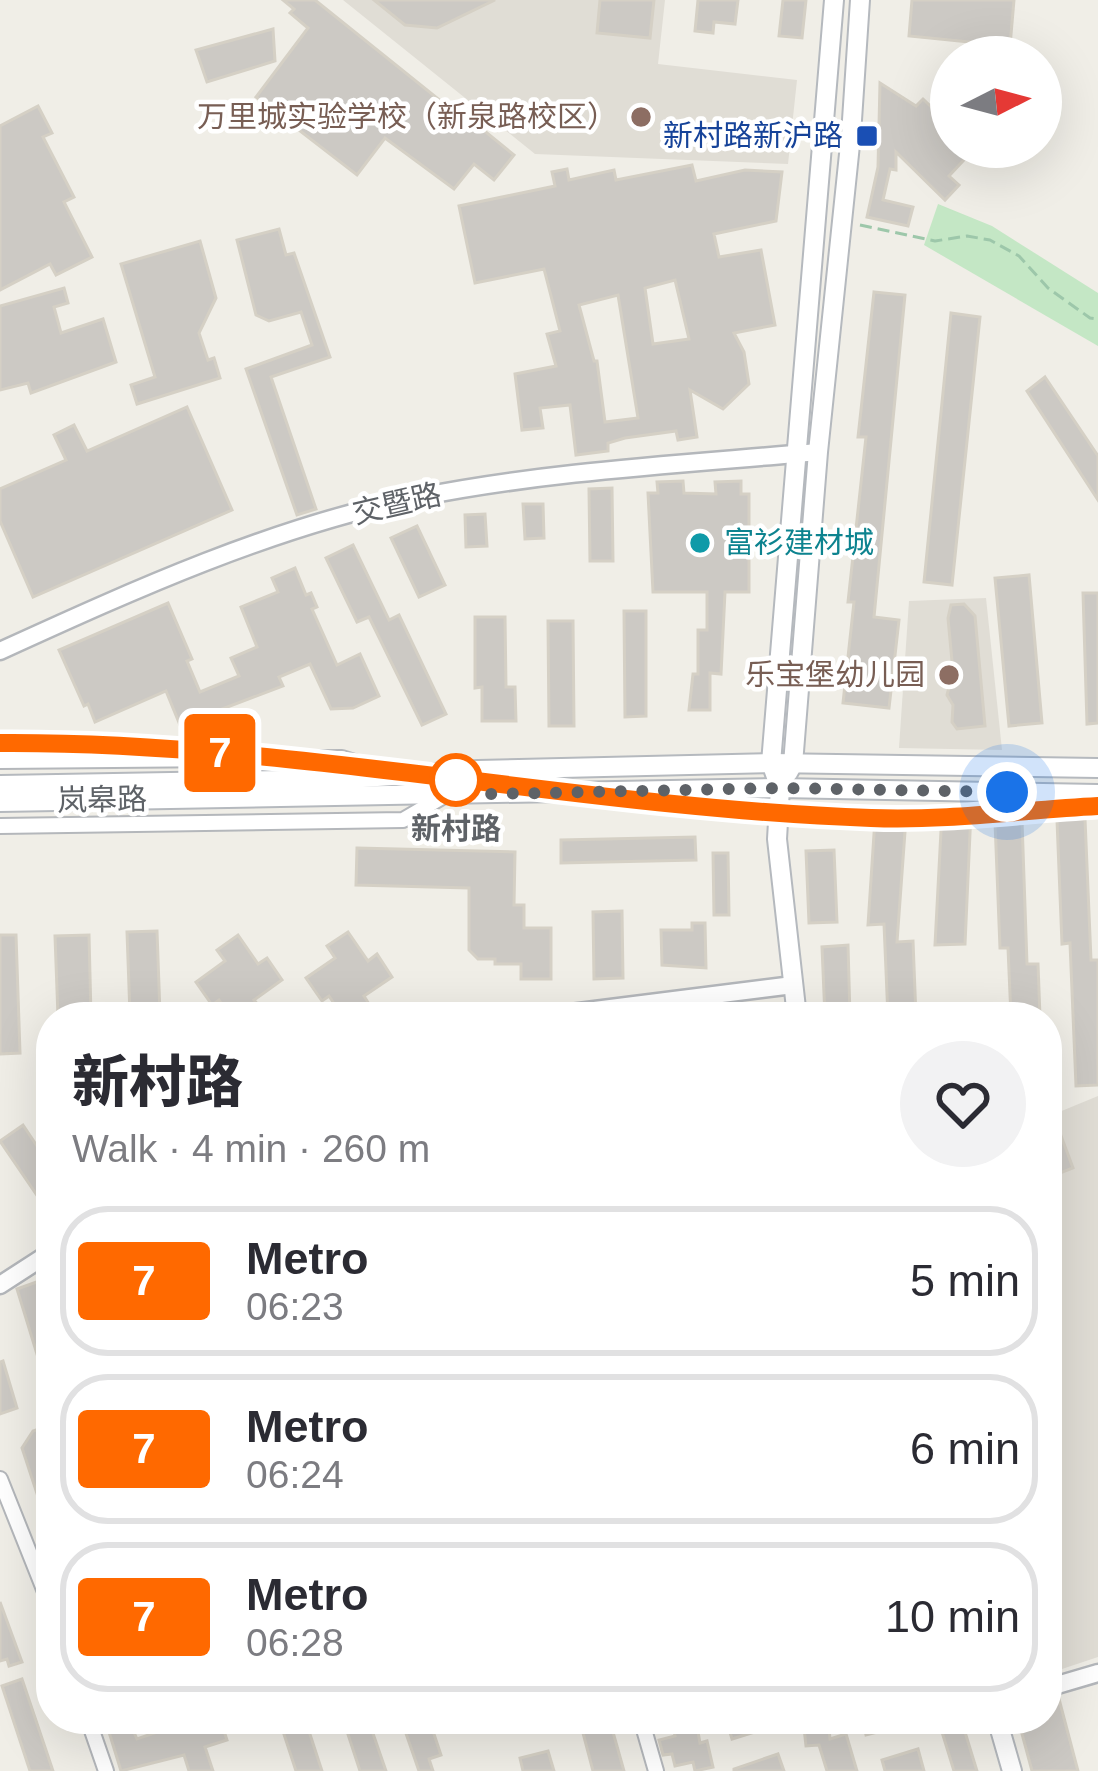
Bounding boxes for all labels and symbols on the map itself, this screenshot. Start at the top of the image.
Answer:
north arrow [930,36,1062,168]
place label: 万里城实验学校（新泉路校区） [197,100,617,133]
marker: 万里城实验学校（新泉路校区） [628,104,654,130]
place label: 新村路新沪路 [663,119,843,152]
marker: 新村路新沪路 [854,123,880,149]
street label: 交暨路 [349,477,444,530]
place label: 富衫建材城 [724,526,874,559]
marker: 富衫建材城 [687,530,713,556]
place label: 乐宝堡幼儿园 [745,658,925,691]
marker: 乐宝堡幼儿园 [936,662,962,688]
line badge: 7 [181,714,259,792]
marker: 新村路 [431,755,481,805]
your location [977,762,1037,822]
street label: 岚皋路 [57,782,147,817]
place label: 新村路 [411,812,501,845]

